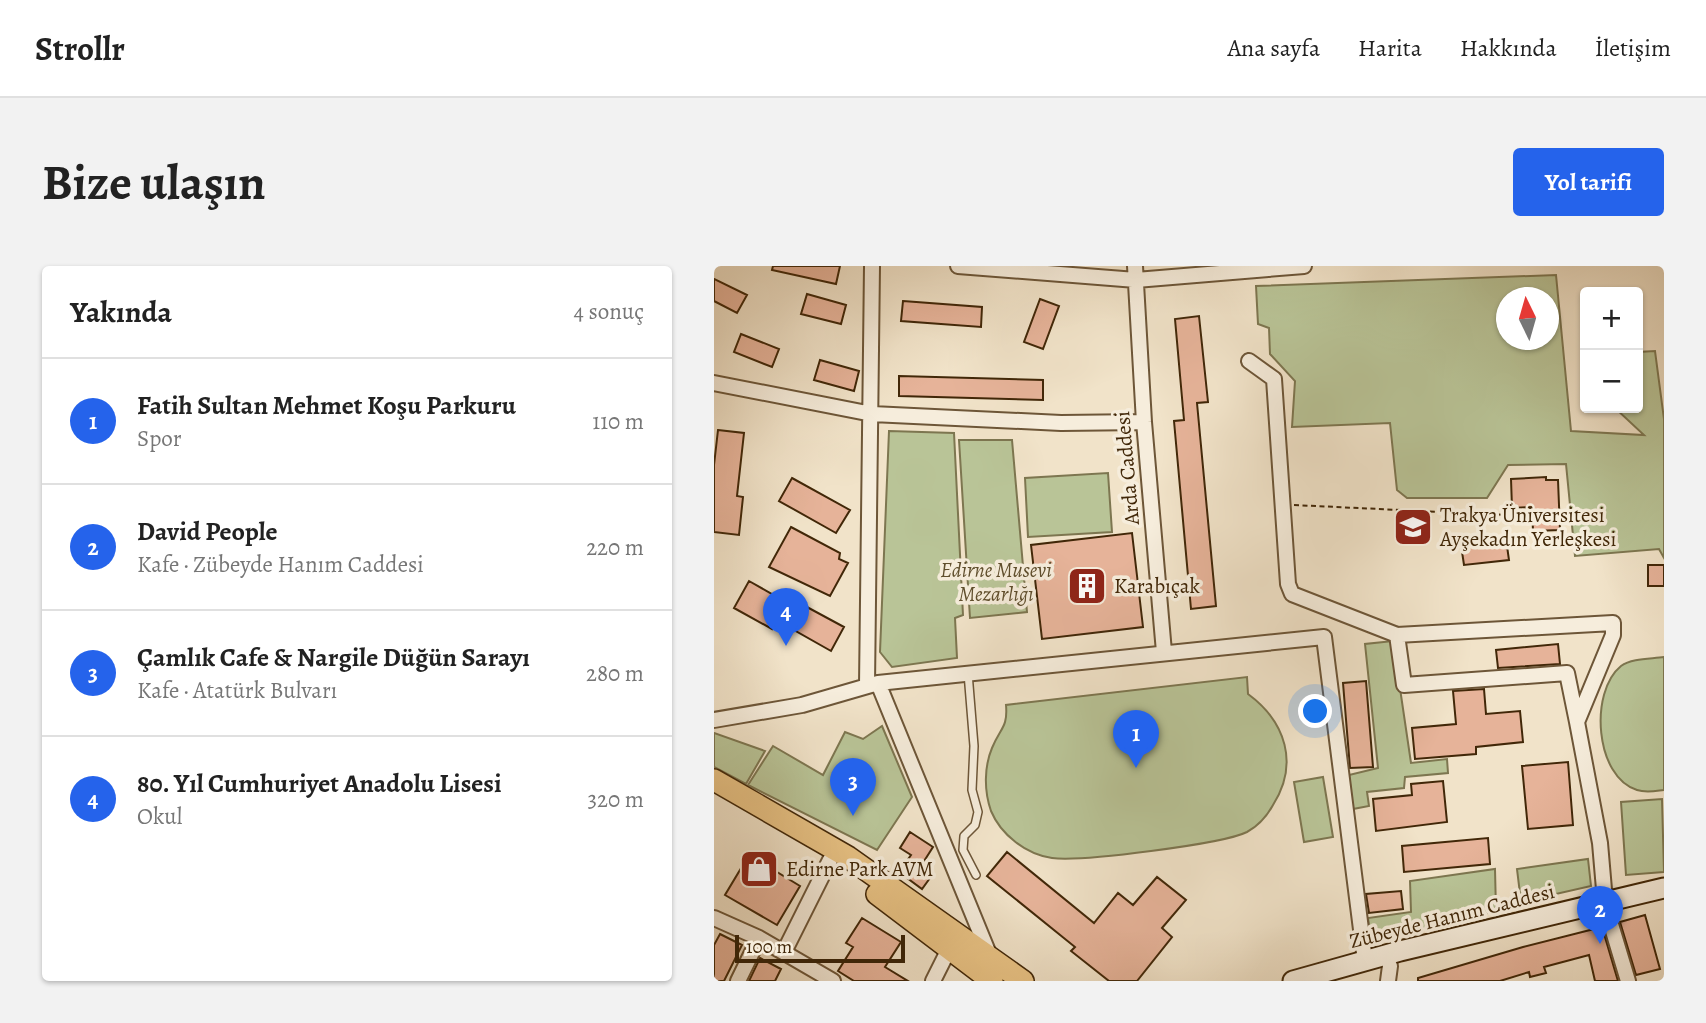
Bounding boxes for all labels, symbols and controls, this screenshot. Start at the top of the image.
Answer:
text: Strollr [35,26,125,71]
text: Ana sayfa [1228,32,1320,64]
text: Harita [1358,32,1422,64]
text: Hakkında [1460,32,1557,64]
text: İletişim [1595,32,1671,64]
button: Yol tarifi [1513,148,1664,216]
text: Bize ulaşın [42,149,266,216]
north arrow [1496,287,1559,350]
map controls [1580,287,1643,413]
button: + [1580,287,1643,350]
text: Yakında [70,292,172,332]
text: 4 sonuç [574,296,644,327]
button: − [1580,350,1643,413]
text: Fatih Sultan Mehmet Koşu Parkuru [137,388,516,423]
text: 1 [89,406,97,437]
text: 110 m [592,406,644,437]
street label: Arda Caddesi [1108,410,1146,527]
text: Spor [137,423,182,454]
place label: Trakya Üniversitesi Ayşekadın Yerleşkesi [1439,501,1616,553]
school or university icon: Trakya Üniversitesi Ayşekadın Yerleşkesi [1392,506,1434,548]
text: David People [137,514,278,549]
text: 2 [87,532,99,563]
text: 220 m [586,532,644,563]
text: Kafe · Zübeyde Hanım Caddesi [137,549,424,580]
park label: Edirne Musevi Mezarlığı [940,556,1052,608]
building icon: Karabıçak [1066,565,1108,607]
place label: Karabıçak [1114,572,1200,600]
pin: 4 [763,588,809,646]
text: Çamlık Cafe & Nargile Düğün Sarayı [137,640,530,675]
text: 3 [88,658,98,689]
text: 280 m [586,658,644,689]
text: Kafe · Atatürk Bulvarı [137,675,337,706]
your location [1298,694,1332,728]
pin: 1 [1113,710,1159,768]
pin: 3 [830,758,876,816]
text: 80. Yıl Cumhuriyet Anadolu Lisesi [137,766,502,801]
text: 4 [88,784,98,815]
text: 320 m [588,784,644,815]
text: Okul [137,801,182,832]
shop icon: Edirne Park AVM [738,848,780,890]
place label: Edirne Park AVM [786,855,934,883]
street label: Zübeyde Hanım Caddesi [1346,877,1558,955]
pin: 2 [1577,886,1623,944]
scale bar [735,932,905,964]
text: 100 m [746,934,792,960]

